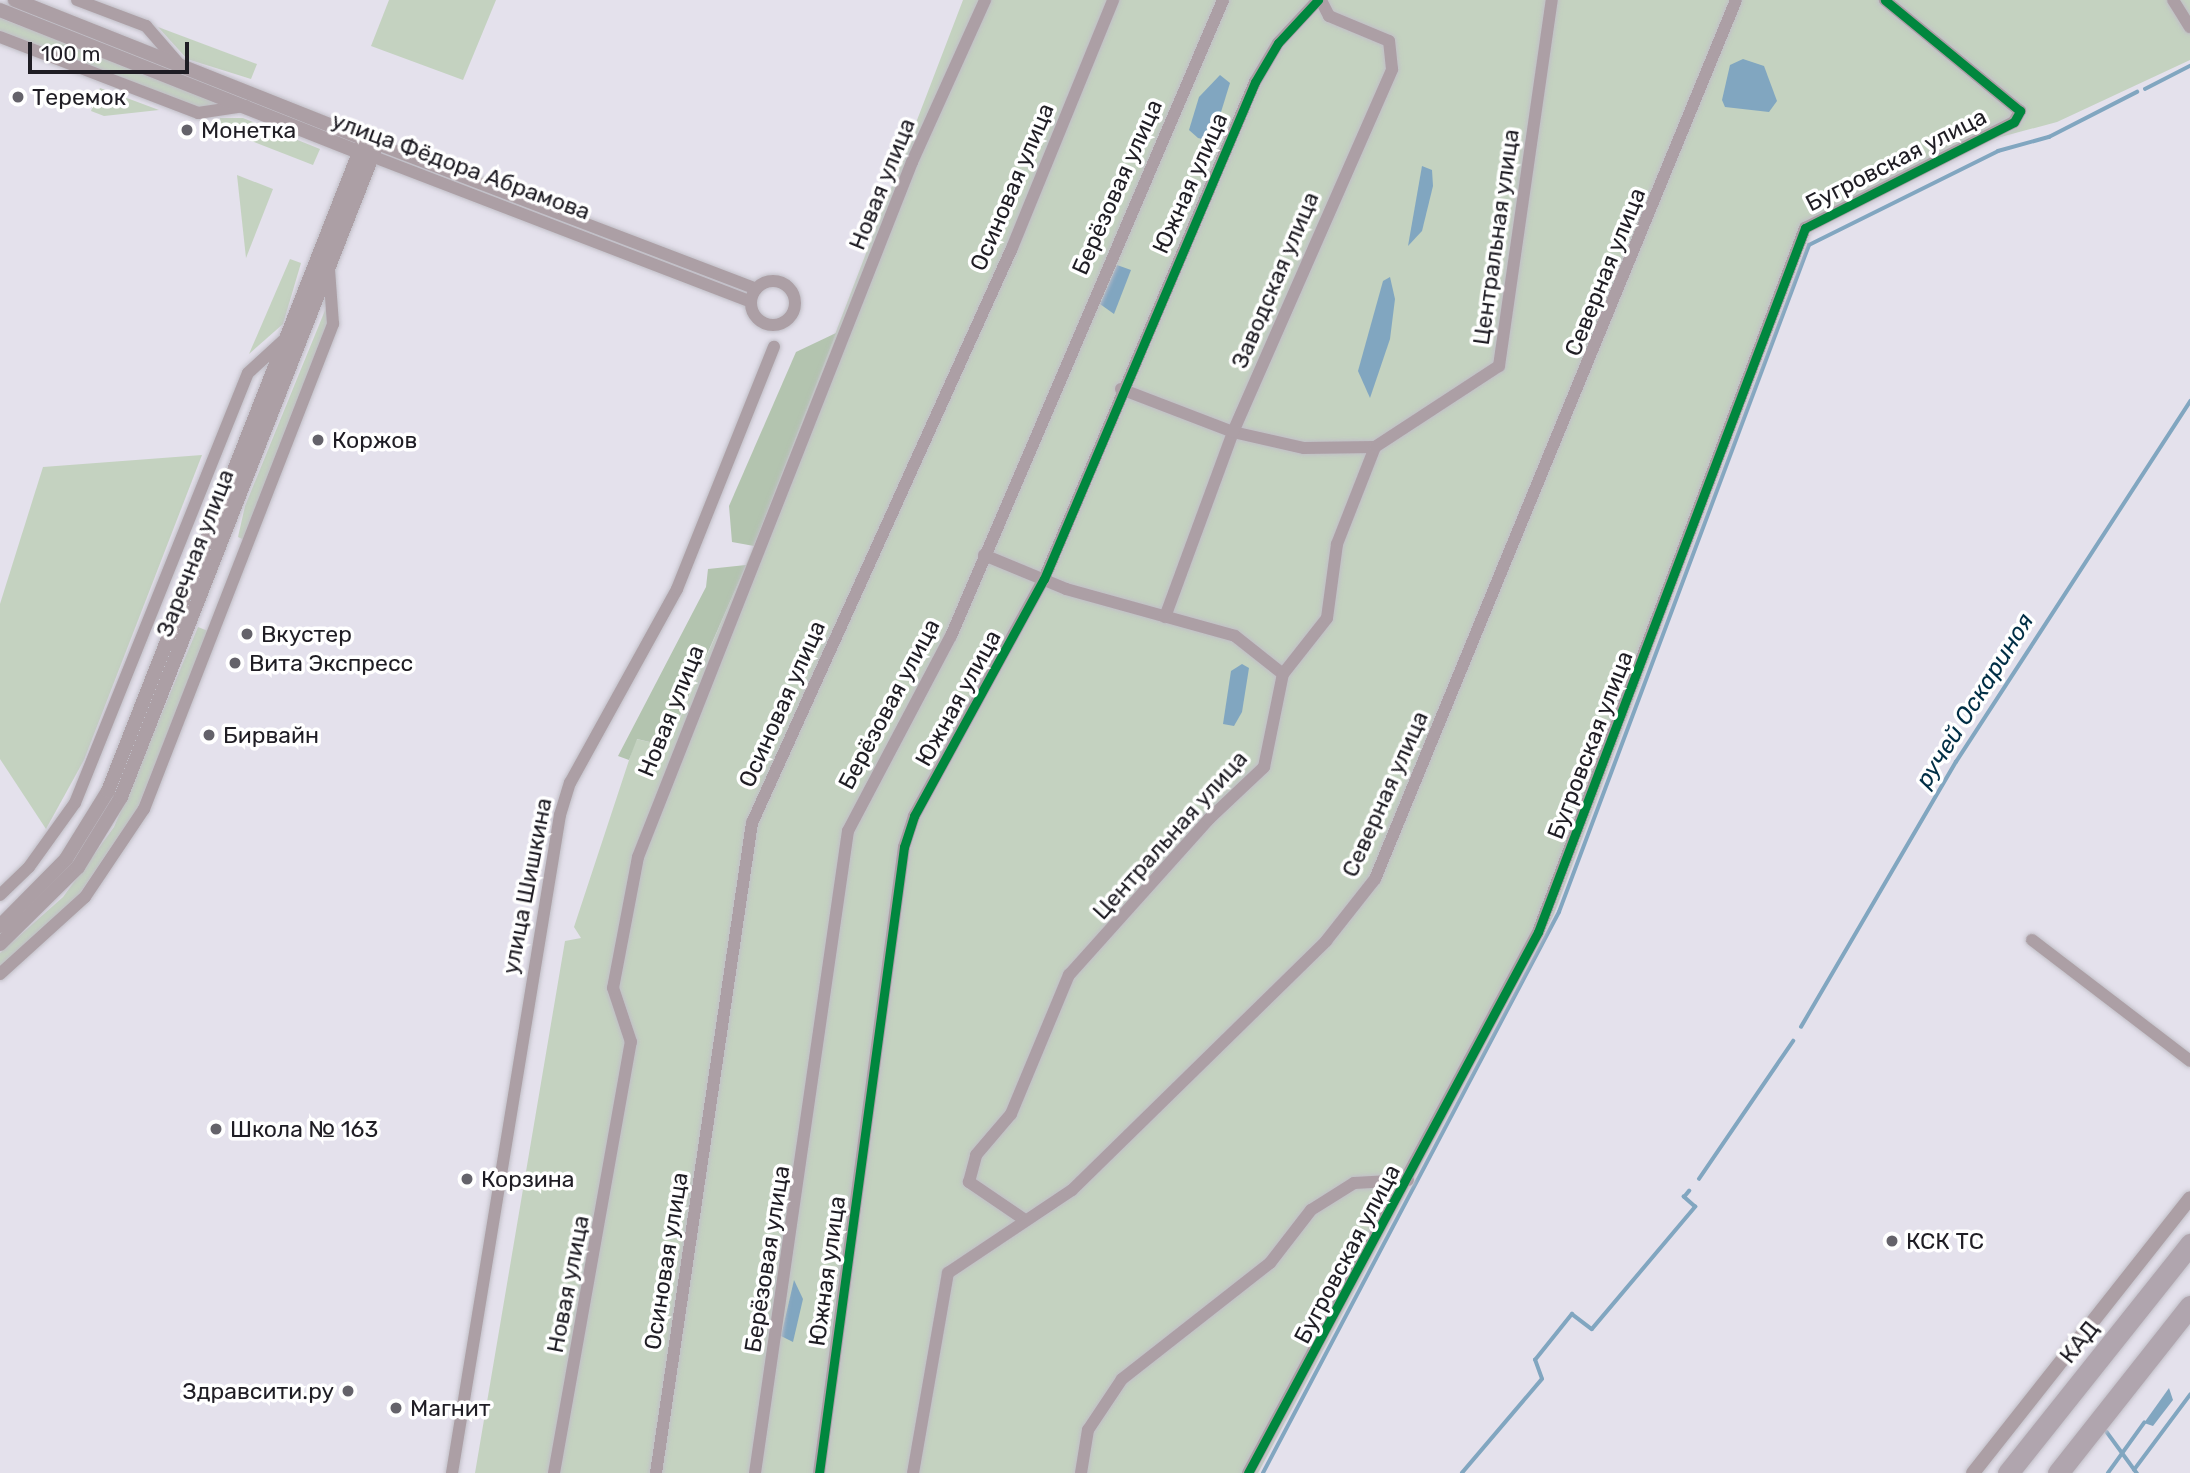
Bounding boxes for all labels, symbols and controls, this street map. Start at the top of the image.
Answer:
scale bar [32,28,192,72]
text: 100 m [41,41,100,66]
place label: Теремок [32,83,126,111]
marker: Теремок [10,89,26,105]
street label: Берёзовая улица [1066,95,1168,279]
street label: Осиновая улица [964,99,1060,275]
street label: Бугровская улица [1801,103,1991,217]
street label: улица Фёдора Абрамова [328,106,594,226]
street label: Южная улица [1147,108,1233,258]
street label: Новая улица [843,114,921,254]
place label: Монетка [201,116,296,144]
marker: Монетка [179,122,195,138]
street label: Центральная улица [1467,127,1525,347]
street label: Северная улица [1559,184,1651,360]
street label: Заводская улица [1225,188,1325,372]
place label: Коржов [332,426,417,454]
marker: Коржов [310,432,326,448]
street label: Заречная улица [150,465,240,641]
water label: ручей Оскариноя [1910,608,2040,794]
street label: Берёзовая улица [832,614,946,794]
street label: Осиновая улица [733,616,831,792]
place label: Вкустер [261,620,352,648]
street label: Южная улица [909,625,1007,771]
marker: Вкустер [239,626,255,642]
street label: Новая улица [632,641,710,781]
street label: Бугровская улица [1541,647,1639,843]
place label: Вита Экспресс [249,649,413,677]
marker: Вита Экспресс [227,655,243,671]
street label: Северная улица [1336,707,1434,881]
place label: Бирвайн [223,721,319,749]
marker: Бирвайн [201,727,217,743]
street label: Центральная улица [1087,745,1253,925]
street label: улица Шишкина [496,796,558,976]
place label: Школа № 163 [230,1115,378,1143]
marker: Школа № 163 [208,1121,224,1137]
street label: Бугровская улица [1288,1160,1406,1348]
street label: Берёзовая улица [739,1163,795,1355]
place label: Корзина [481,1165,574,1193]
street label: Осиновая улица [638,1170,694,1352]
marker: Корзина [459,1171,475,1187]
street label: Южная улица [803,1194,851,1348]
street label: Новая улица [541,1213,595,1355]
place label: КСК ТС [1906,1227,1984,1255]
marker: КСК ТС [1884,1233,1900,1249]
street label: КАД [2054,1315,2104,1369]
place label: Здравсити.ру [182,1377,334,1405]
marker: Здравсити.ру [340,1383,356,1399]
place label: Магнит [410,1394,491,1422]
marker: Магнит [388,1400,404,1416]

